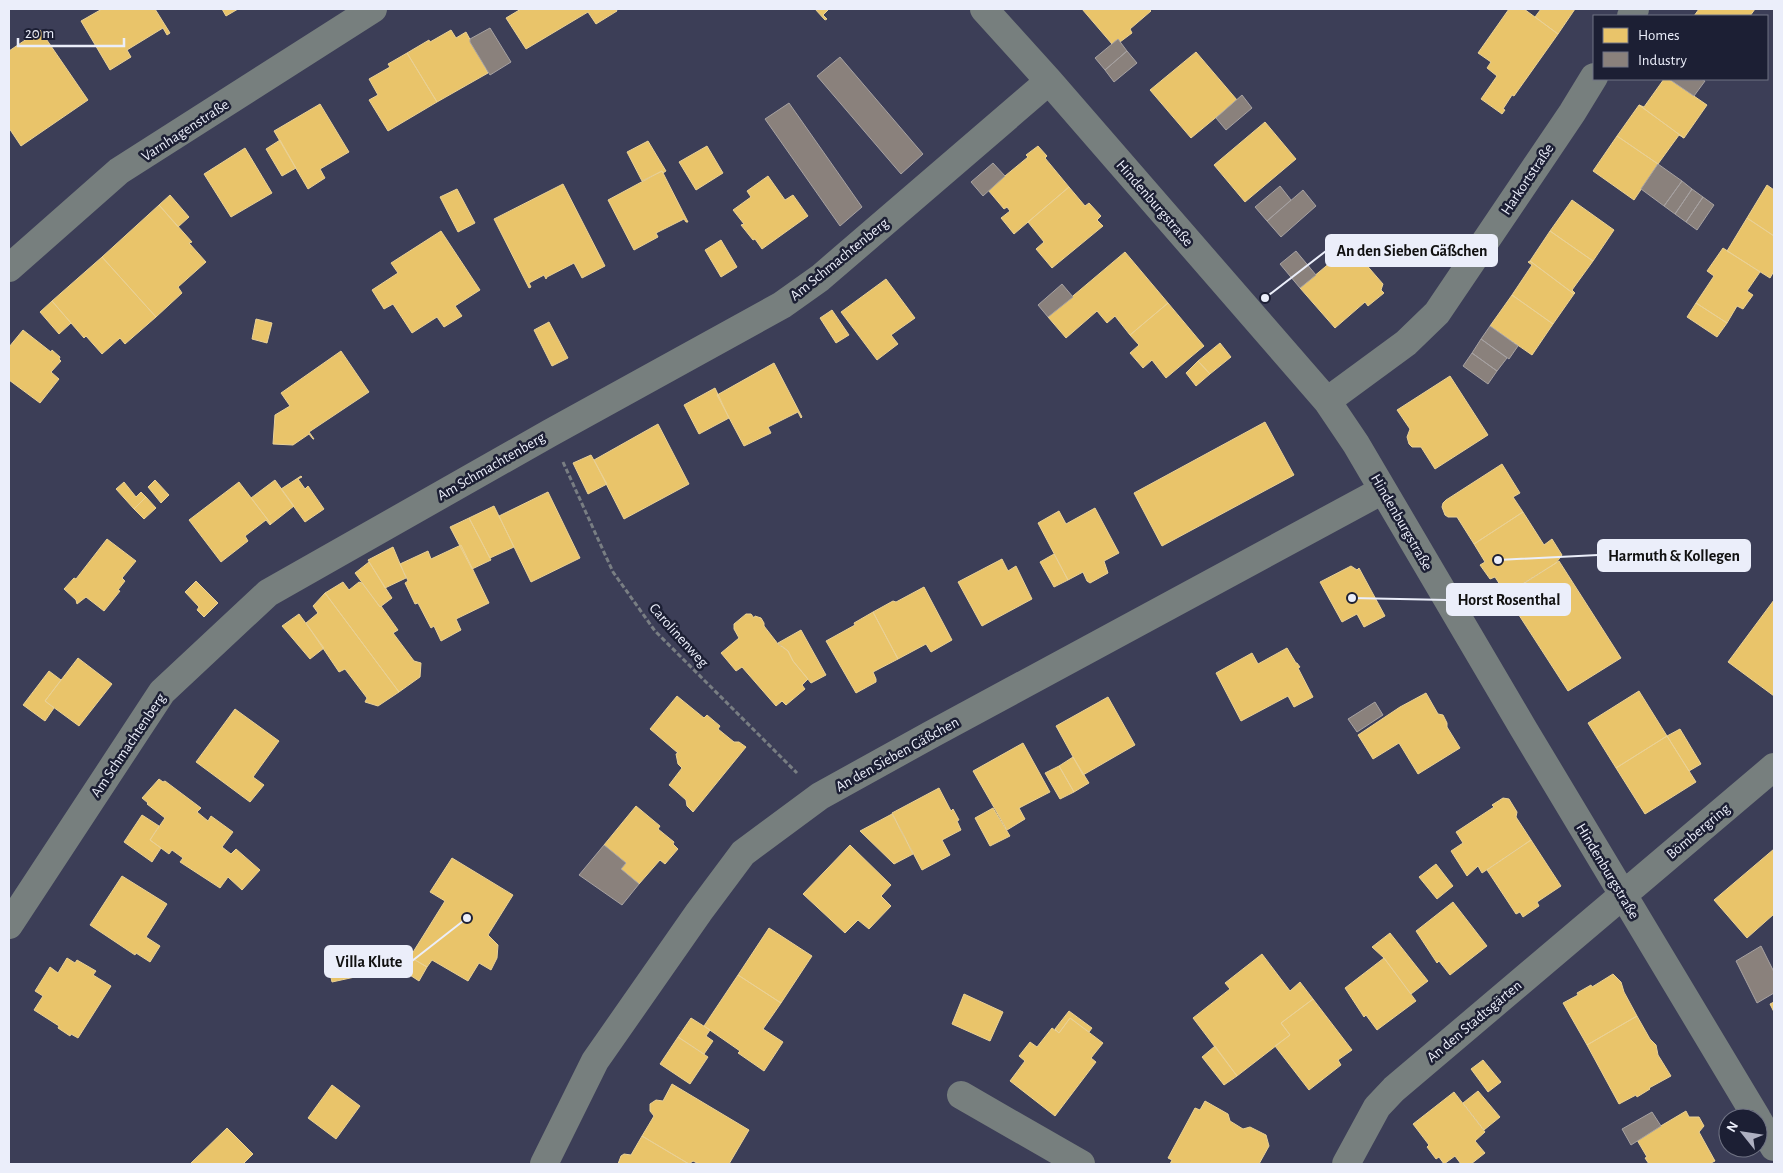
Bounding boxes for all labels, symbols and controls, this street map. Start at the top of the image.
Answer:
scale bar [18,15,124,47]
legend [1593,15,1768,80]
text: 20 m [25,26,54,41]
text: Homes [1638,28,1680,43]
text: Industry [1638,53,1687,68]
street label: Varnhagenstraße [139,97,232,164]
street label: Harkortstraße [1498,141,1557,218]
street label: Hindenburgstraße [1113,157,1196,249]
street label: Am Schmachtenberg [787,215,892,304]
callout: An den Sieben Gäßchen [1326,235,1497,266]
text: An den Sieben Gäßchen [1337,243,1487,259]
street label: Am Schmachtenberg [435,429,548,503]
street label: Hindenburgstraße [1368,471,1435,573]
callout: Harmuth & Kollegen [1598,540,1750,571]
text: Harmuth & Kollegen [1608,548,1740,564]
callout: Horst Rosenthal [1447,584,1570,615]
text: Horst Rosenthal [1458,592,1560,608]
street label: Carolinenweg [646,601,711,671]
street label: Am Schmachtenberg [88,690,169,800]
street label: An den Sieben Gäßchen [833,714,961,795]
street label: Bömbergring [1664,800,1733,862]
street label: Hindenburgstraße [1573,821,1642,922]
callout: Villa Klute [325,946,412,977]
text: Villa Klute [336,954,403,970]
street label: An den Stadtsgärten [1424,978,1525,1065]
north arrow [1718,1108,1768,1158]
text: N [1724,1119,1741,1135]

